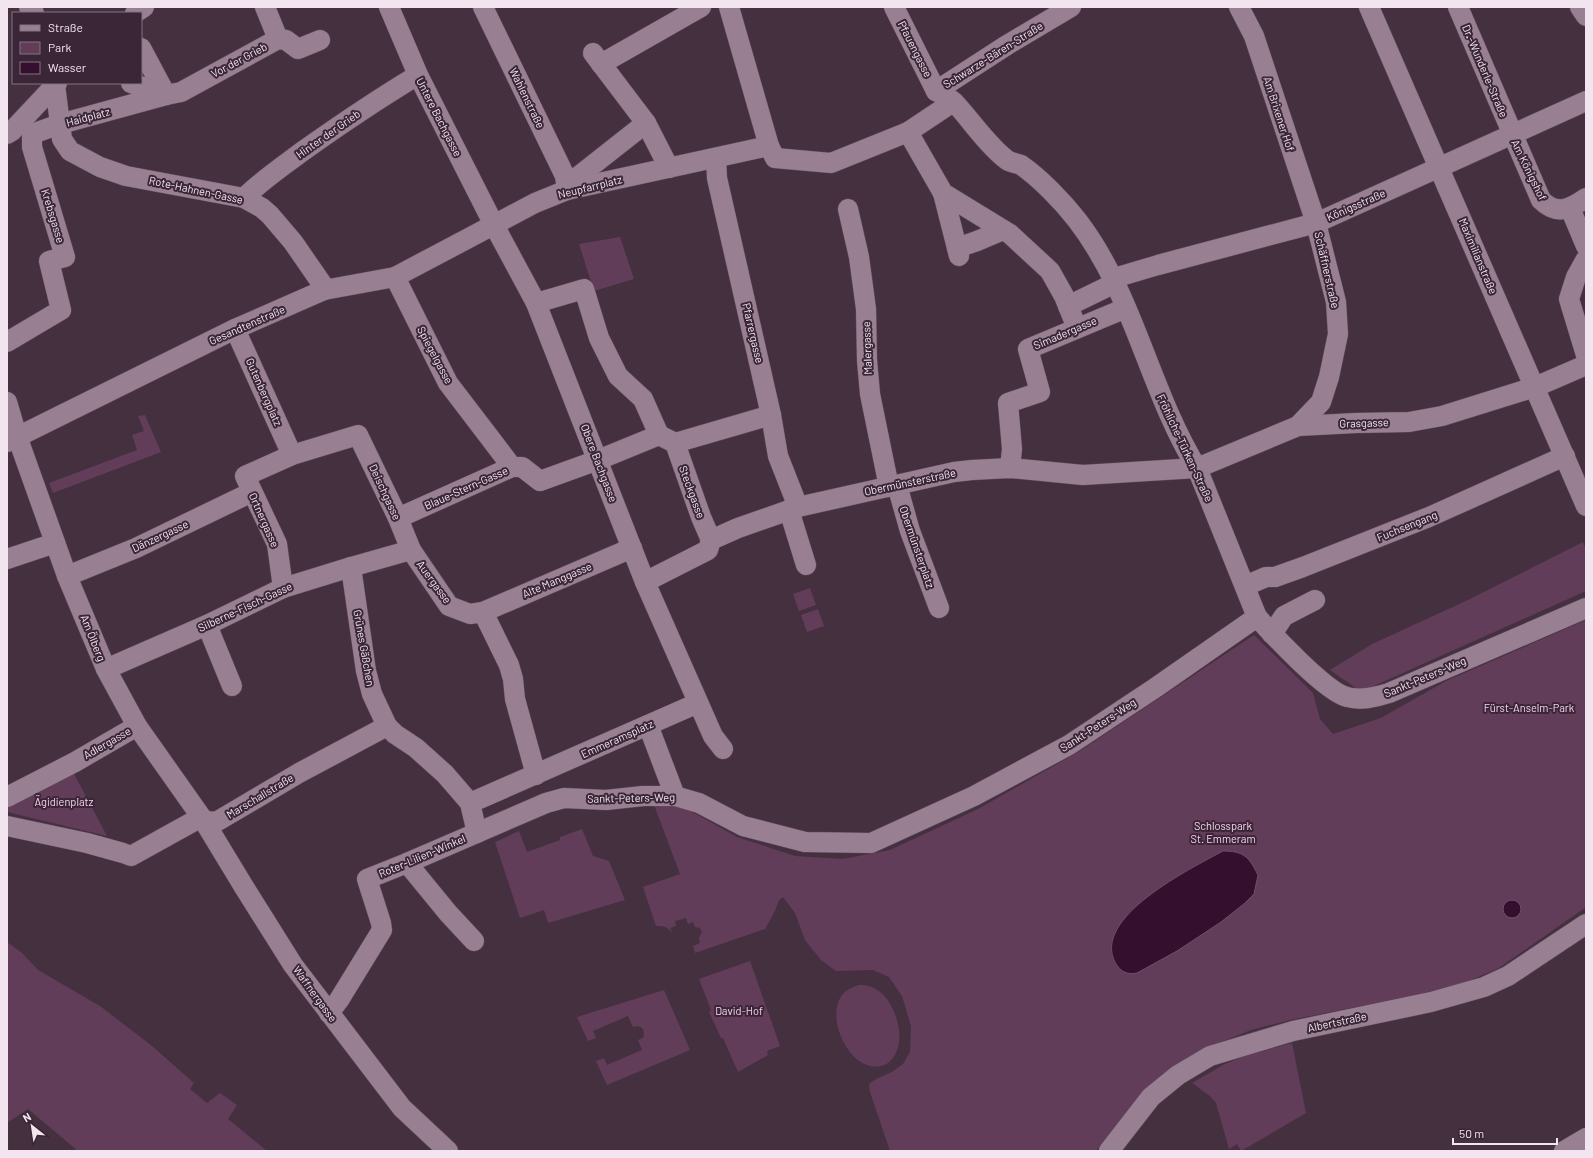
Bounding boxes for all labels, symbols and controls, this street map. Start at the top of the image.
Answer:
legend [12,12,142,84]
street label: Pfauengasse [896,19,935,79]
street label: Schwarze-Bären-Straße [941,19,1045,91]
text: Straße [48,20,83,34]
street label: Dr.-Wunderle-Straße [1460,22,1511,119]
street label: Vor der Grieb [209,39,269,80]
text: Park [48,40,72,54]
text: Wasser [48,60,87,74]
street label: Wahlenstraße [507,65,548,130]
street label: Untere Bachgasse [414,75,465,158]
street label: Am Brixener Hof [1261,75,1298,153]
street label: Haidplatz [65,104,111,129]
street label: Hinter der Grieb [293,107,362,161]
street label: Am Königshof [1509,137,1550,202]
street label: Neupfarrplatz [556,172,623,201]
street label: Rote-Hahnen-Gasse [148,173,244,206]
street label: Königsstraße [1324,186,1387,223]
street label: Krebsgasse [39,187,68,244]
street label: Maximilianstraße [1457,216,1500,296]
street label: Schäffnerstraße [1312,230,1343,310]
street label: Gesandtenstraße [207,302,287,347]
street label: Pfarrergasse [740,302,767,364]
street label: Simadergasse [1031,313,1099,352]
street label: Malergasse [859,321,874,375]
street label: Spiegelgasse [415,324,456,386]
street label: Gutenbergplatz [244,356,285,428]
street label: Fröhliche-Türken-Straße [1155,392,1216,504]
street label: Grasgasse [1339,415,1389,430]
street label: Obere Bachgasse [579,422,620,504]
street label: Deischgasse [367,462,404,522]
street label: Blaue-Stern-Gasse [422,463,510,512]
street label: Steckgasse [677,464,708,520]
street label: Obermünsterstraße [863,465,957,498]
street label: Ortnergasse [247,490,282,549]
street label: Obermünsterplatz [897,504,938,590]
street label: Fuchsengang [1375,507,1439,544]
street label: Dänzergasse [130,517,190,554]
street label: Auergasse [414,558,454,606]
street label: Alte Manggasse [520,559,594,600]
street label: Silberne-Fisch-Gasse [196,579,294,634]
street label: Grünes Gäßchen [351,609,378,687]
street label: Am Ölberg [78,612,110,663]
street label: Sankt-Peters-Weg [1382,653,1468,700]
street label: Sankt-Peters-Weg [1057,695,1138,754]
park label: Fürst-Anselm-Park [1484,701,1575,714]
street label: Emmeramsplatz [579,717,655,760]
street label: Adlergasse [81,724,133,761]
street label: Marschallstraße [224,770,296,821]
street label: Sankt-Peters-Weg [587,790,675,805]
park label: Ägidienplatz [35,794,94,808]
park label: Schlosspark St. Emmeram [1190,819,1256,845]
street label: Roter-Lilien-Winkel [376,831,467,880]
street label: Waffnergasse [291,963,340,1024]
park label: David-Hof [715,1004,763,1017]
street label: Albertstraße [1306,1009,1368,1034]
north arrow [12,1106,52,1146]
text: N [20,1109,33,1124]
scale bar [1453,1120,1557,1146]
text: 50 m [1459,1126,1484,1140]

